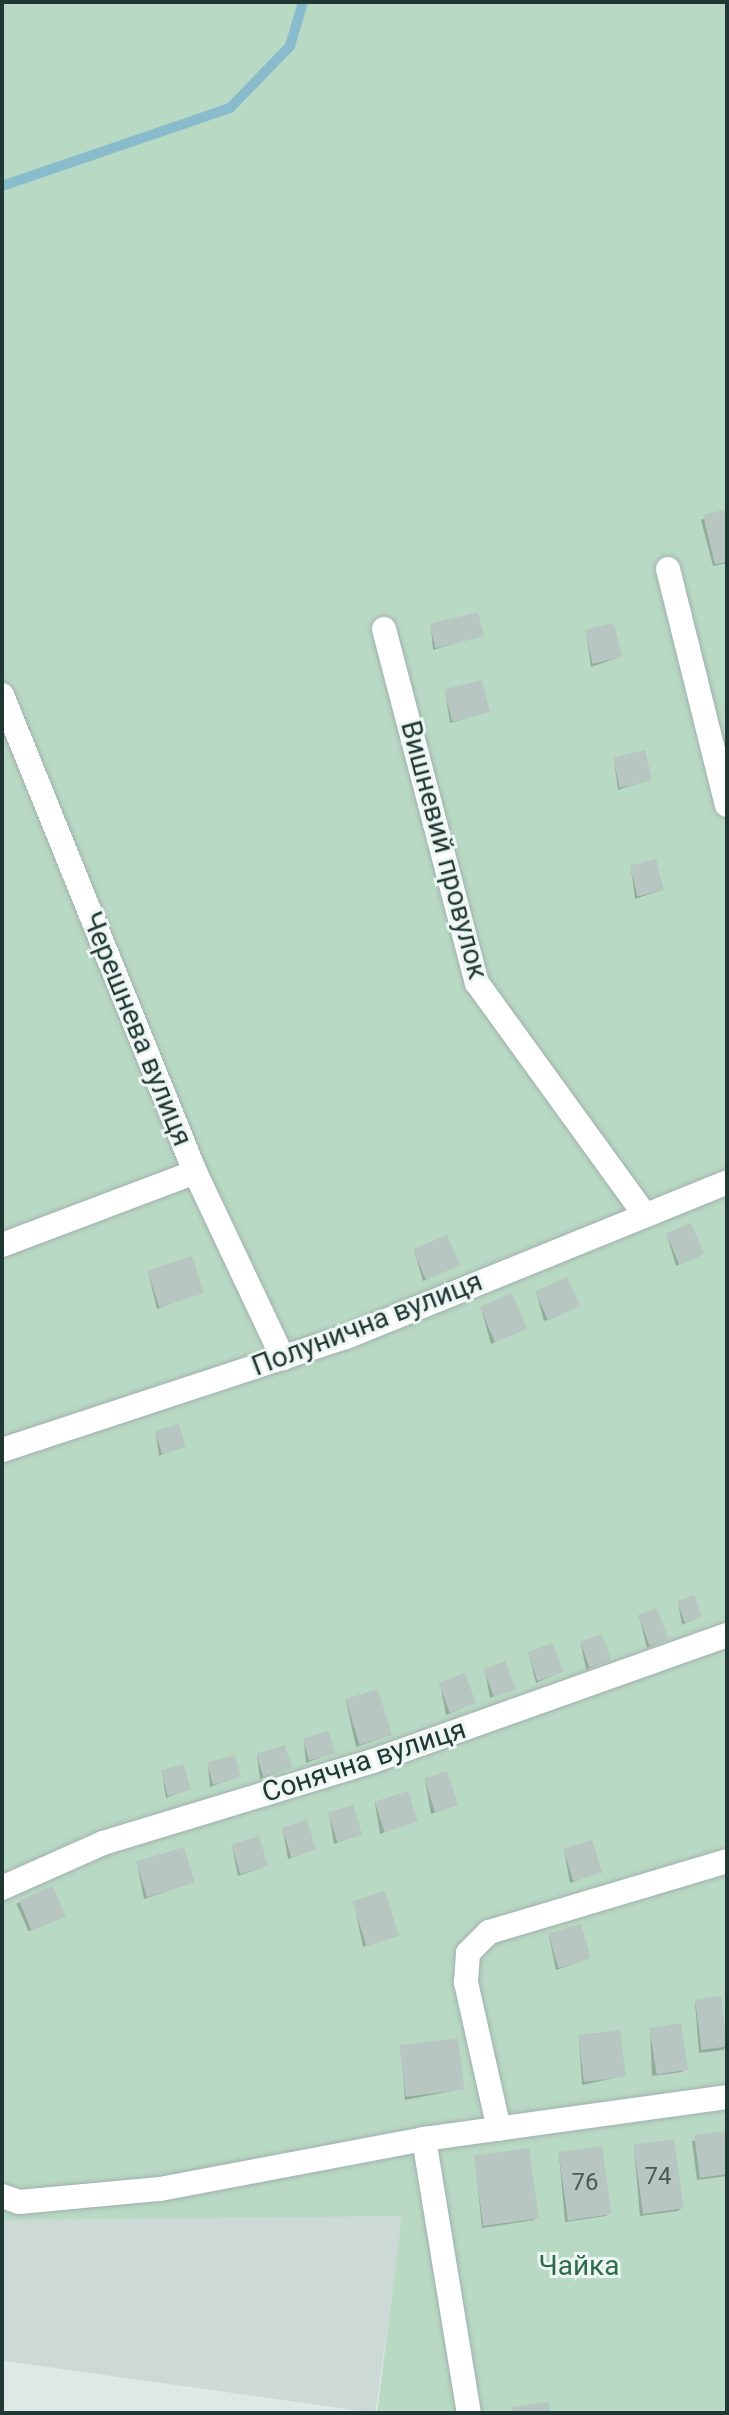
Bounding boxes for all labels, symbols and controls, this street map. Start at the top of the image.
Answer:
street label: Вишневий провулок [393,717,495,983]
street label: Черешнева вулиця [75,907,199,1151]
street label: Полунична вулиця [247,1265,487,1383]
street label: Сонячна вулиця [258,1712,470,1810]
house number: 74 [645,2163,671,2191]
house number: 76 [572,2169,598,2197]
park label: Чайка [539,2249,619,2283]

